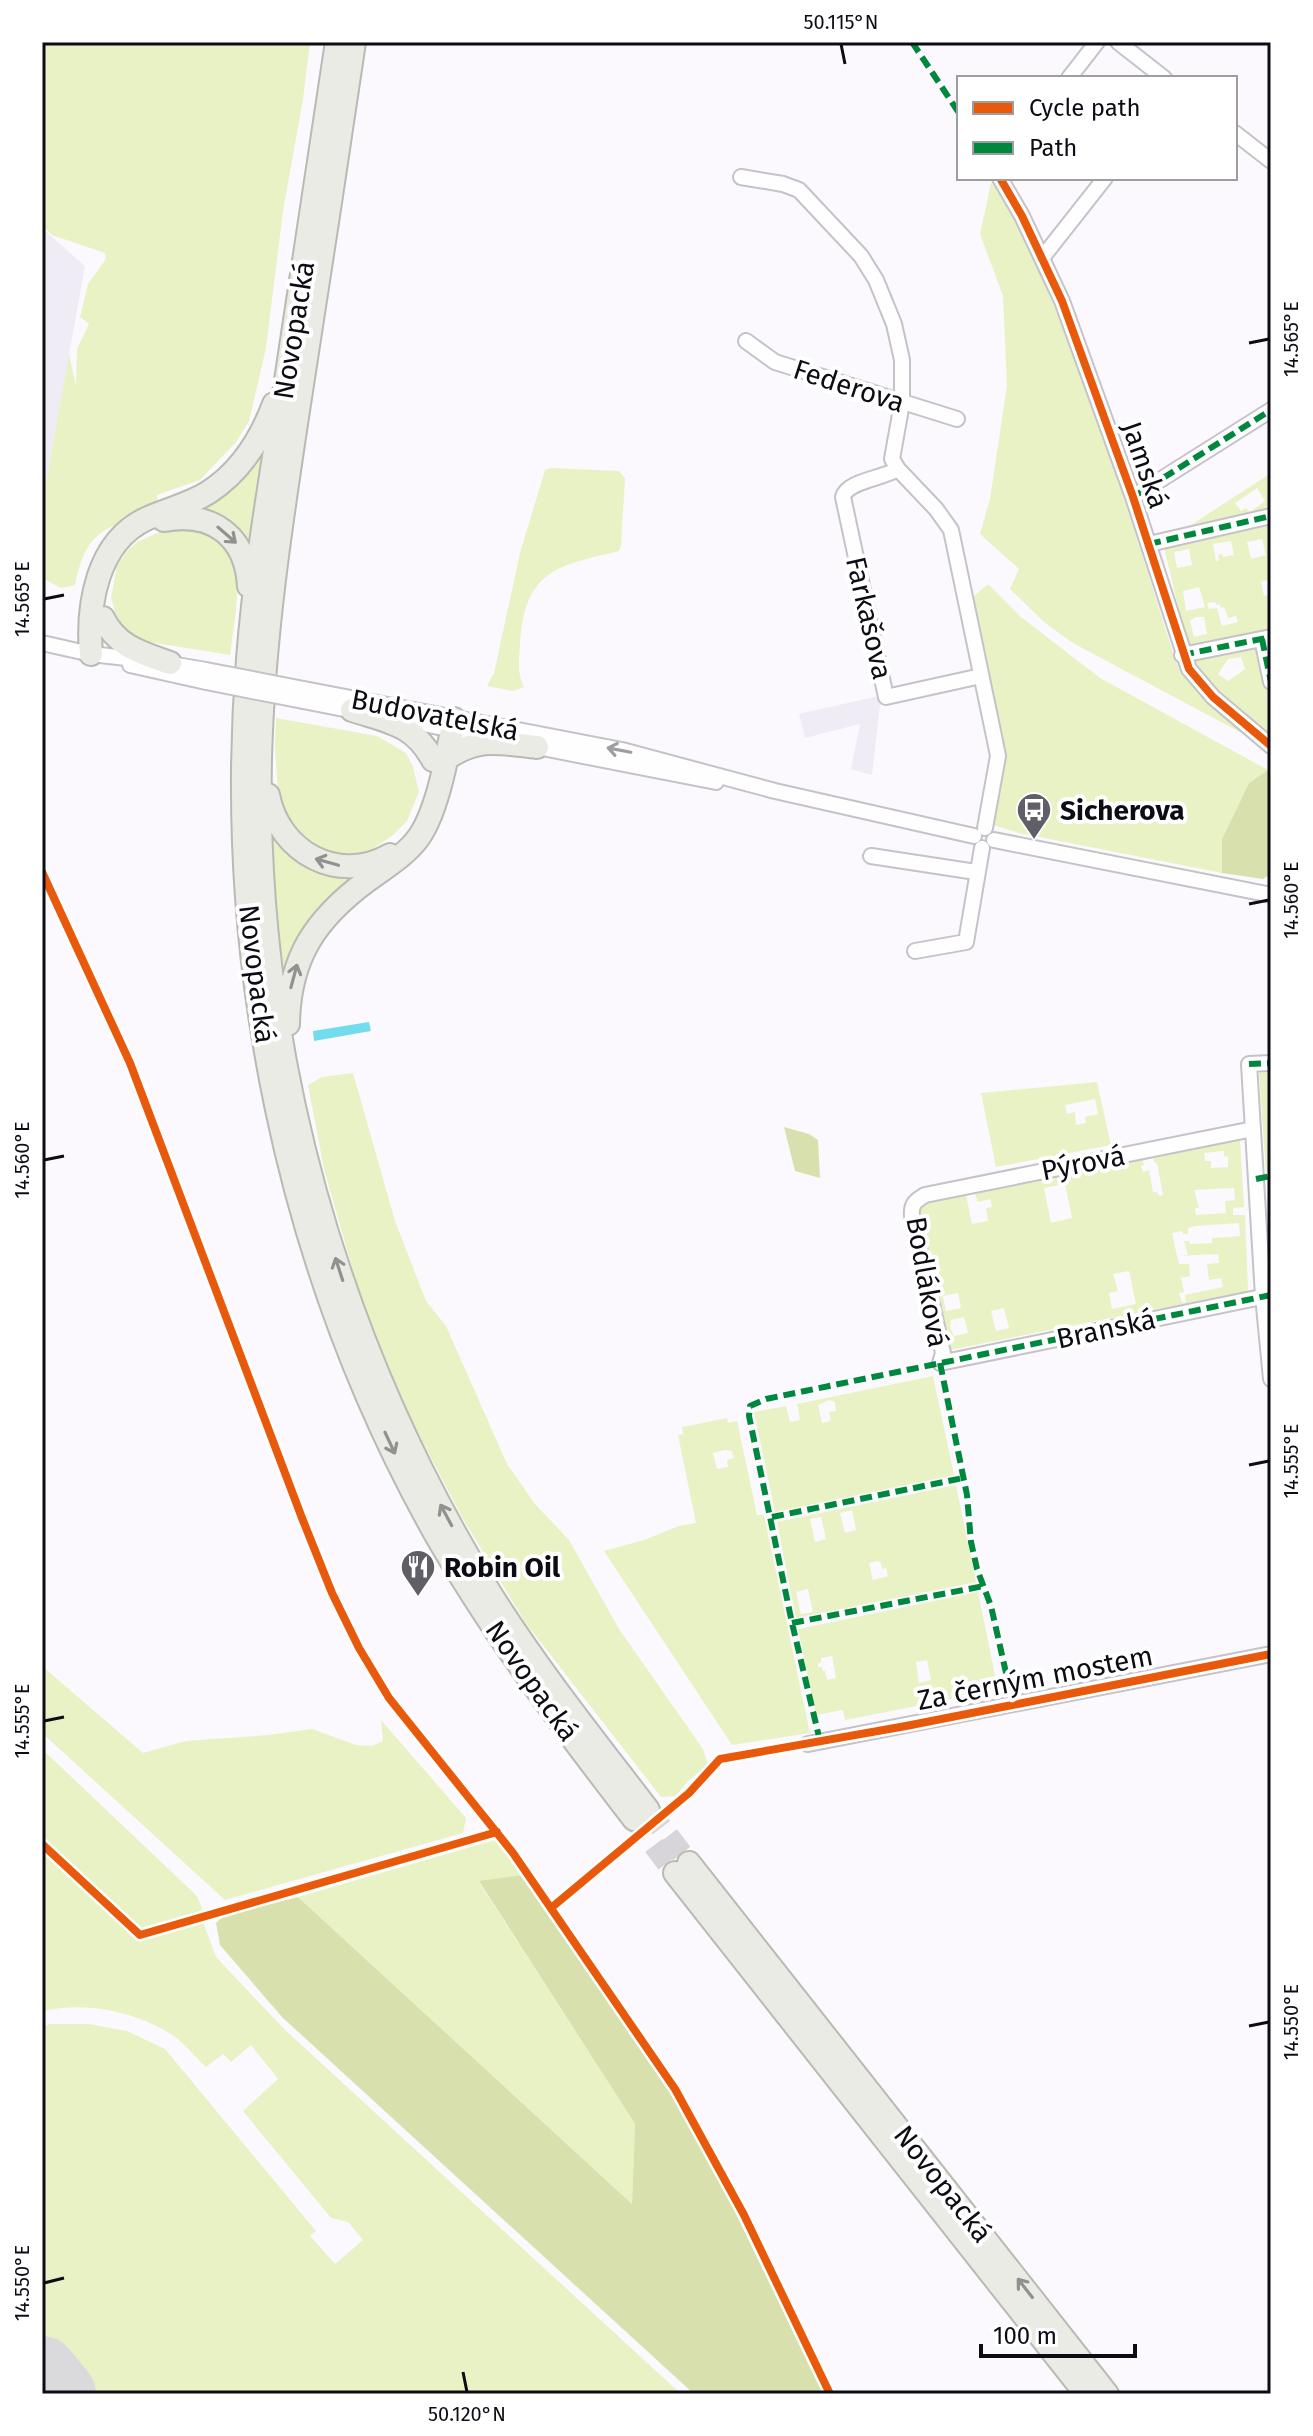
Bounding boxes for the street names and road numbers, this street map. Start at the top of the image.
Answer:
street label: Novopacká [267,259,321,401]
street label: Federova [789,353,909,419]
street label: Jamská [1115,417,1175,513]
street label: Farkašova [839,553,899,683]
street label: Budovatelská [348,683,522,747]
street label: Novopacká [232,903,282,1045]
street label: Pýrová [1038,1139,1128,1187]
street label: Bodláková [899,1214,955,1350]
street label: Branská [1053,1302,1159,1356]
street label: Novopacká [478,1614,586,1748]
street label: Za černým mostem [914,1639,1156,1717]
street label: Novopacká [887,2119,999,2249]

